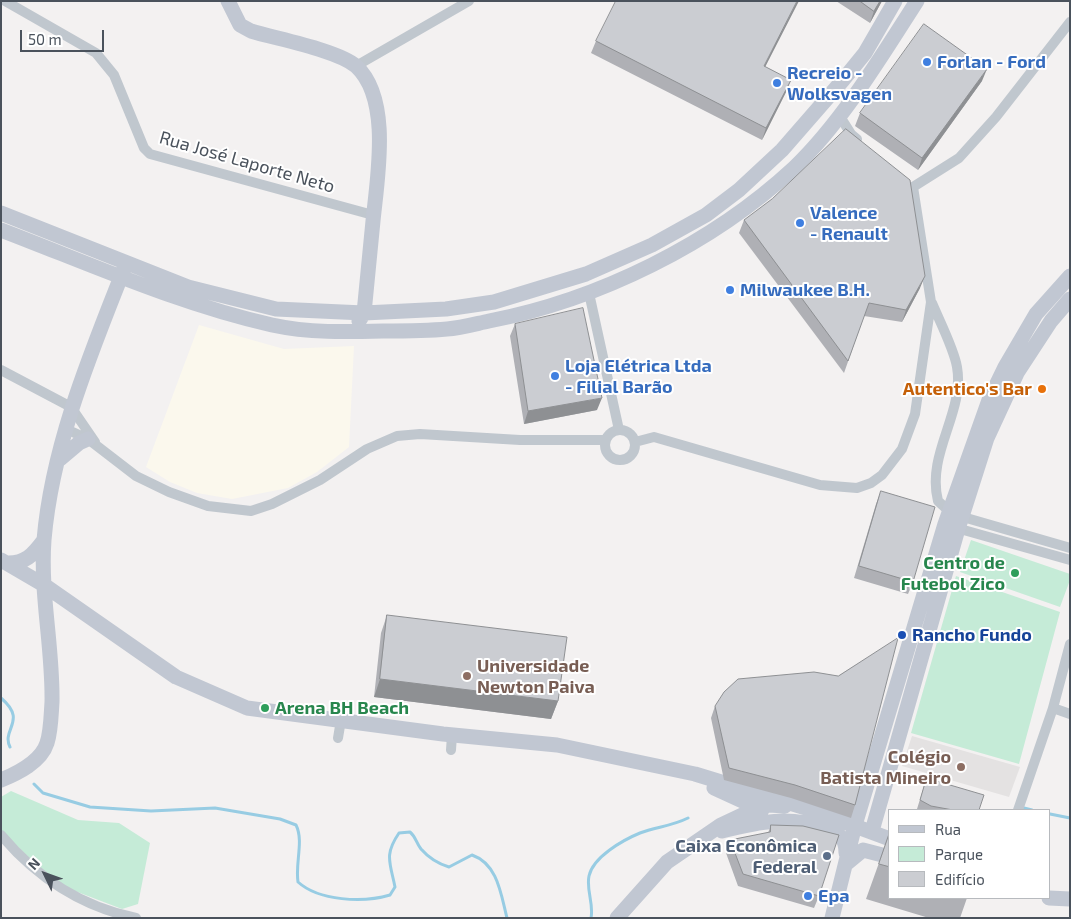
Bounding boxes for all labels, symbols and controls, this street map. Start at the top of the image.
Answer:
scale bar [22,20,106,52]
text: 50 m [28,30,62,48]
place label: Forlan - Ford [937,51,1046,73]
marker: Forlan - Ford [921,56,933,68]
place label: Recreio - Wolksvagen [787,62,892,104]
marker: Recreio - Wolksvagen [771,77,783,89]
street label: Rua José Laporte Neto [157,127,337,197]
place label: Valence - Renault [810,202,888,244]
marker: Valence - Renault [794,217,806,229]
place label: Milwaukee B.H. [740,279,870,301]
marker: Milwaukee B.H. [724,284,736,296]
place label: Loja Elétrica Ltda - Filial Barão [565,355,712,398]
marker: Loja Elétrica Ltda - Filial Barão [549,370,561,382]
place label: Autentico's Bar [903,378,1032,400]
marker: Autentico's Bar [1036,383,1048,395]
place label: Centro de Futebol Zico [901,552,1005,594]
marker: Centro de Futebol Zico [1009,567,1021,579]
place label: Rancho Fundo [912,624,1032,646]
marker: Rancho Fundo [896,629,908,641]
place label: Universidade Newton Paiva [477,655,595,698]
marker: Universidade Newton Paiva [461,670,473,682]
place label: Arena BH Beach [275,697,409,719]
marker: Arena BH Beach [259,702,271,714]
place label: Colégio Batista Mineiro [820,746,951,789]
marker: Colégio Batista Mineiro [955,761,967,773]
legend [888,809,1051,899]
text: Rua [935,820,961,838]
place label: Caixa Econômica Federal [675,835,817,878]
text: Parque [935,845,983,863]
north arrow [20,849,70,899]
marker: Caixa Econômica Federal [821,850,833,862]
text: N [24,854,43,873]
text: Edifício [935,870,985,888]
place label: Epa [818,885,849,907]
marker: Epa [802,890,814,902]

